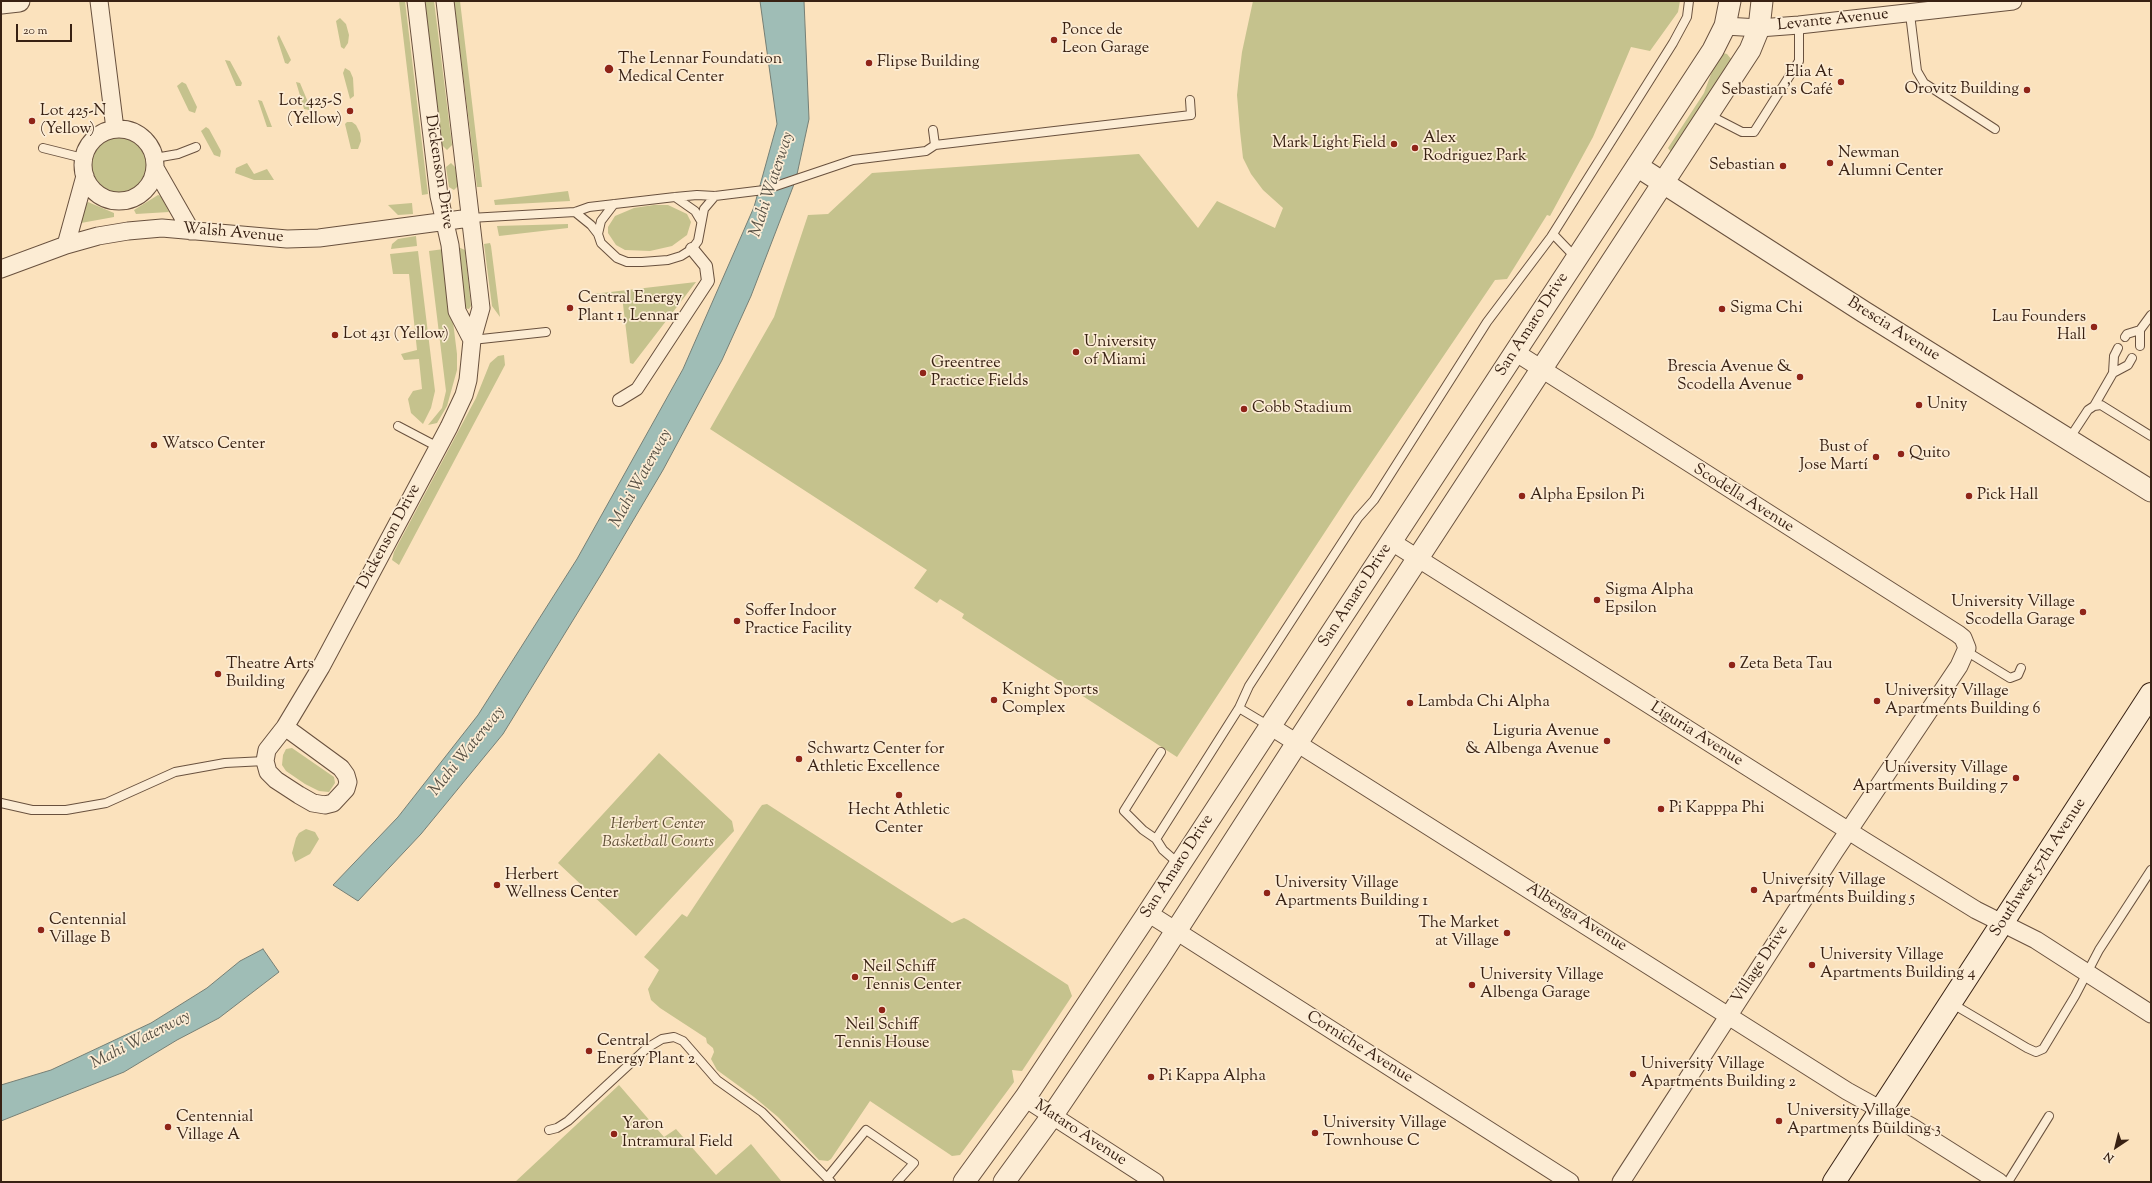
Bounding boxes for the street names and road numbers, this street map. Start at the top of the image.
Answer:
street label: Levante Avenue [1776,6,1890,36]
street label: Dickenson Drive [419,113,457,231]
street label: Walsh Avenue [182,220,284,248]
street label: San Amaro Drive [1492,270,1574,380]
street label: Brescia Avenue [1843,294,1943,366]
street label: Scodella Avenue [1689,460,1797,538]
street label: Dickenson Drive [354,481,426,593]
street label: San Amaro Drive [1315,541,1397,651]
street label: Liguria Avenue [1646,699,1746,771]
street label: Southwest 57th Avenue [1987,795,2091,941]
street label: San Amaro Drive [1137,812,1219,922]
street label: Albenga Avenue [1522,879,1630,957]
street label: Village Drive [1729,922,1793,1008]
street label: Corniche Avenue [1302,1008,1416,1088]
street label: Mataro Avenue [1030,1097,1130,1171]

